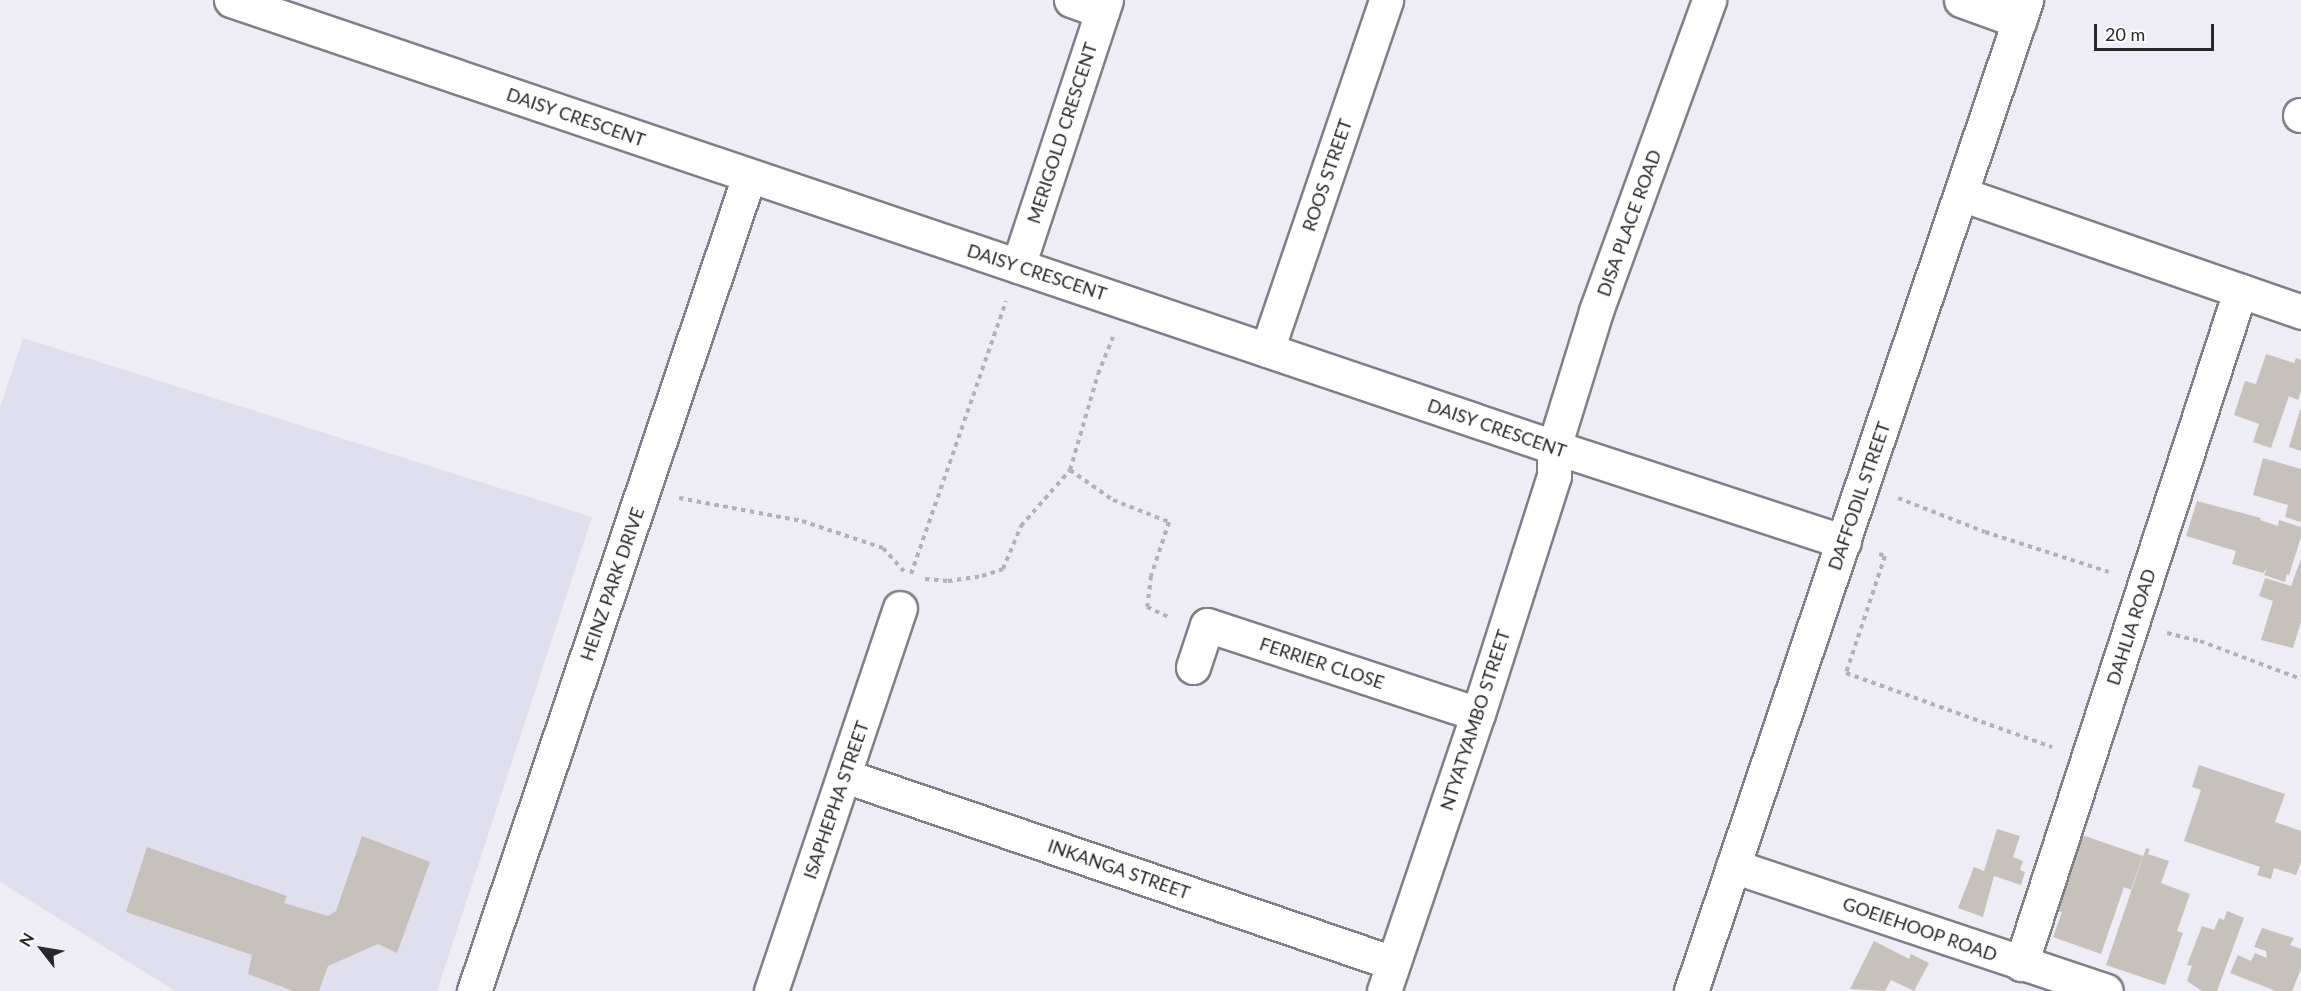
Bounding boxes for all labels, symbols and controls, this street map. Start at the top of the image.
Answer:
scale bar [2097,12,2217,50]
text: 20 m [2105,23,2145,45]
street label: MERIGOLD CRESCENT [1023,40,1101,226]
street label: DAISY CRESCENT [503,83,649,151]
street label: ROOS STREET [1298,116,1356,234]
street label: DISA PLACE ROAD [1592,146,1666,300]
street label: DAISY CRESCENT [964,239,1110,305]
street label: DAISY CRESCENT [1424,394,1570,462]
street label: DAFFODIL STREET [1823,419,1895,573]
street label: HEINZ PARK DRIVE [576,504,648,664]
street label: DAHLIA ROAD [2102,566,2160,688]
street label: NTYATYAMBO STREET [1436,627,1514,813]
street label: FERRIER CLOSE [1257,633,1387,693]
street label: ISAPHEPHA STREET [799,718,873,882]
street label: INKANGA STREET [1045,834,1193,904]
street label: GOEIEHOOP ROAD [1840,892,2000,966]
north arrow [12,919,72,979]
text: N [15,929,37,950]

